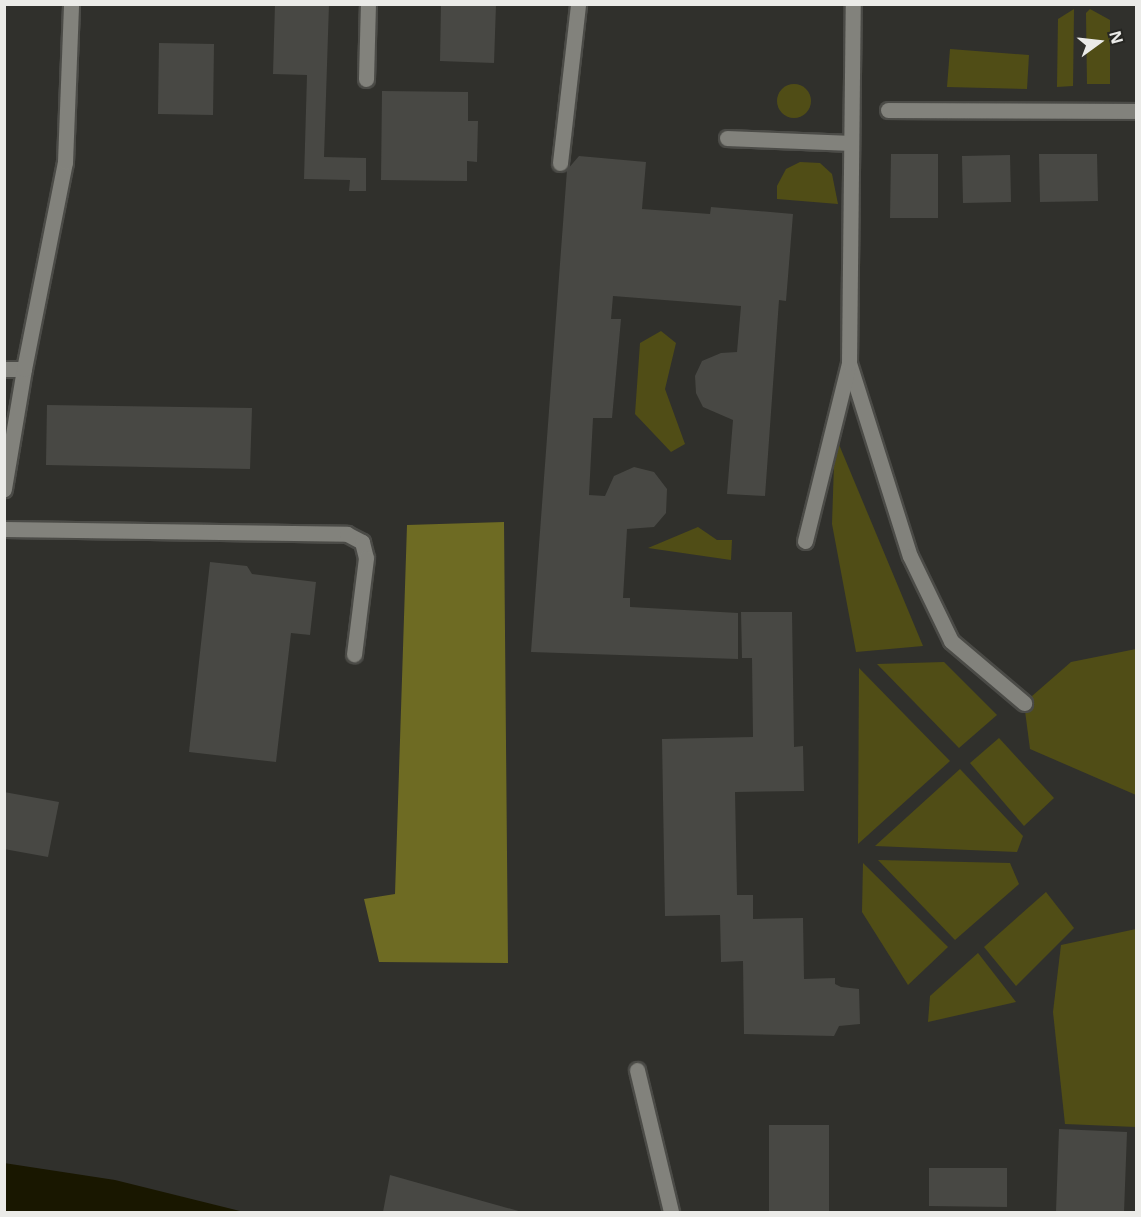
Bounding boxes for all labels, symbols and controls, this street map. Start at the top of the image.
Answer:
north arrow [1069,12,1129,72]
text: N [1104,28,1129,46]

